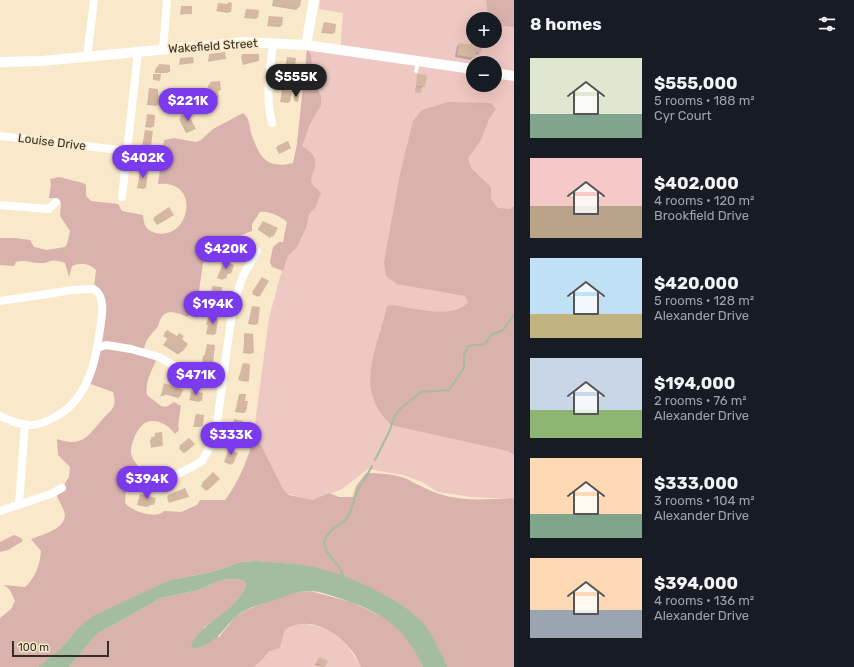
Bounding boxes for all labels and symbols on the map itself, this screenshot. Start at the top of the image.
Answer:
street label: Wakefield Street [168,36,258,56]
pin: $555K [268,64,324,98]
pin: $221K [160,88,216,122]
street label: Louise Drive [17,131,87,153]
pin: $402K [115,145,171,179]
pin: $420K [198,236,254,270]
pin: $194K [185,291,241,325]
pin: $471K [168,362,224,396]
pin: $333K [203,422,259,456]
pin: $394K [119,466,175,500]
scale bar [12,639,109,658]

